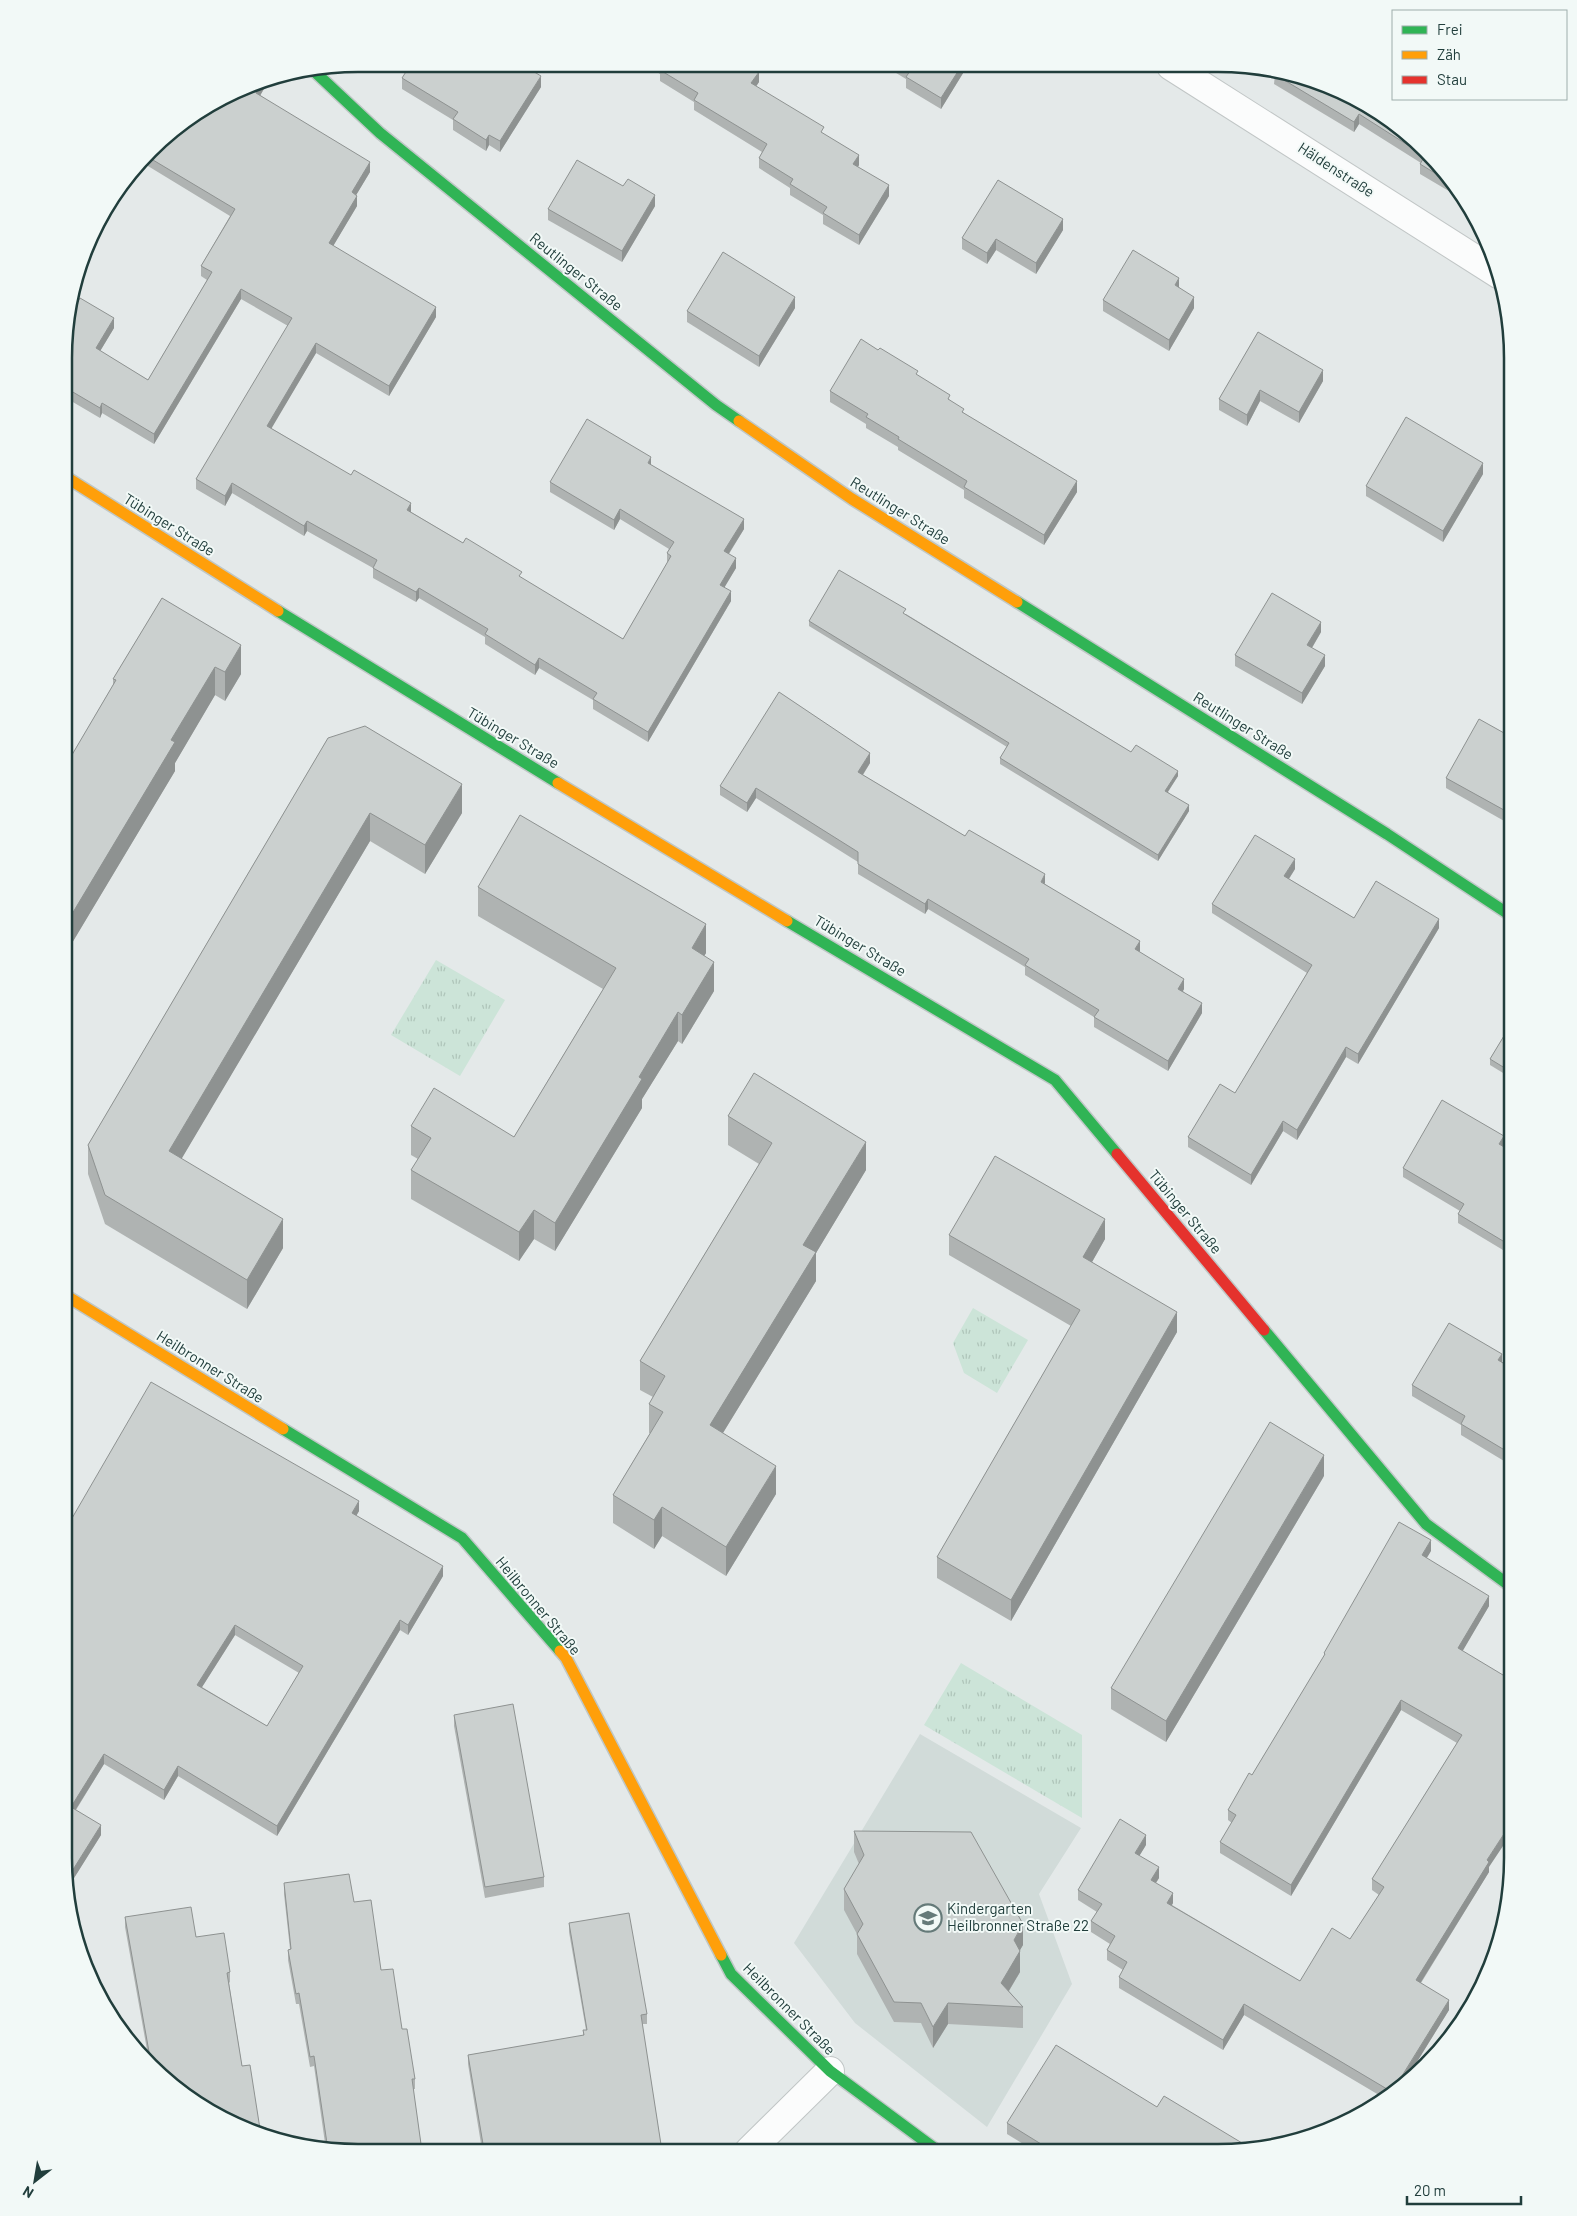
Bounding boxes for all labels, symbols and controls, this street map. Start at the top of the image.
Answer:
legend [1392,10,1567,100]
text: Frei [1437,20,1463,38]
text: Zäh [1437,45,1461,63]
text: Stau [1437,70,1467,88]
street label: Häldenstraße [1295,138,1378,200]
street label: Reutlinger Straße [527,228,627,314]
street label: Reutlinger Straße [847,472,954,548]
street label: Tübinger Straße [121,489,218,559]
street label: Reutlinger Straße [1190,687,1297,763]
street label: Tübinger Straße [464,703,563,772]
street label: Tübinger Straße [811,911,910,980]
street label: Tübinger Straße [1145,1166,1226,1257]
street label: Heilbronner Straße [154,1326,267,1406]
street label: Heilbronner Straße [492,1552,585,1658]
place label: Kindergarten Heilbronner Straße 22 [947,1899,1089,1934]
school or university icon: Kindergarten Heilbronner Straße 22 [913,1903,943,1933]
street label: Heilbronner Straße [740,1958,840,2058]
north arrow [10,2156,60,2206]
scale bar [1407,2174,1521,2206]
text: 20 m [1414,2181,1446,2199]
text: N [20,2183,36,2202]

